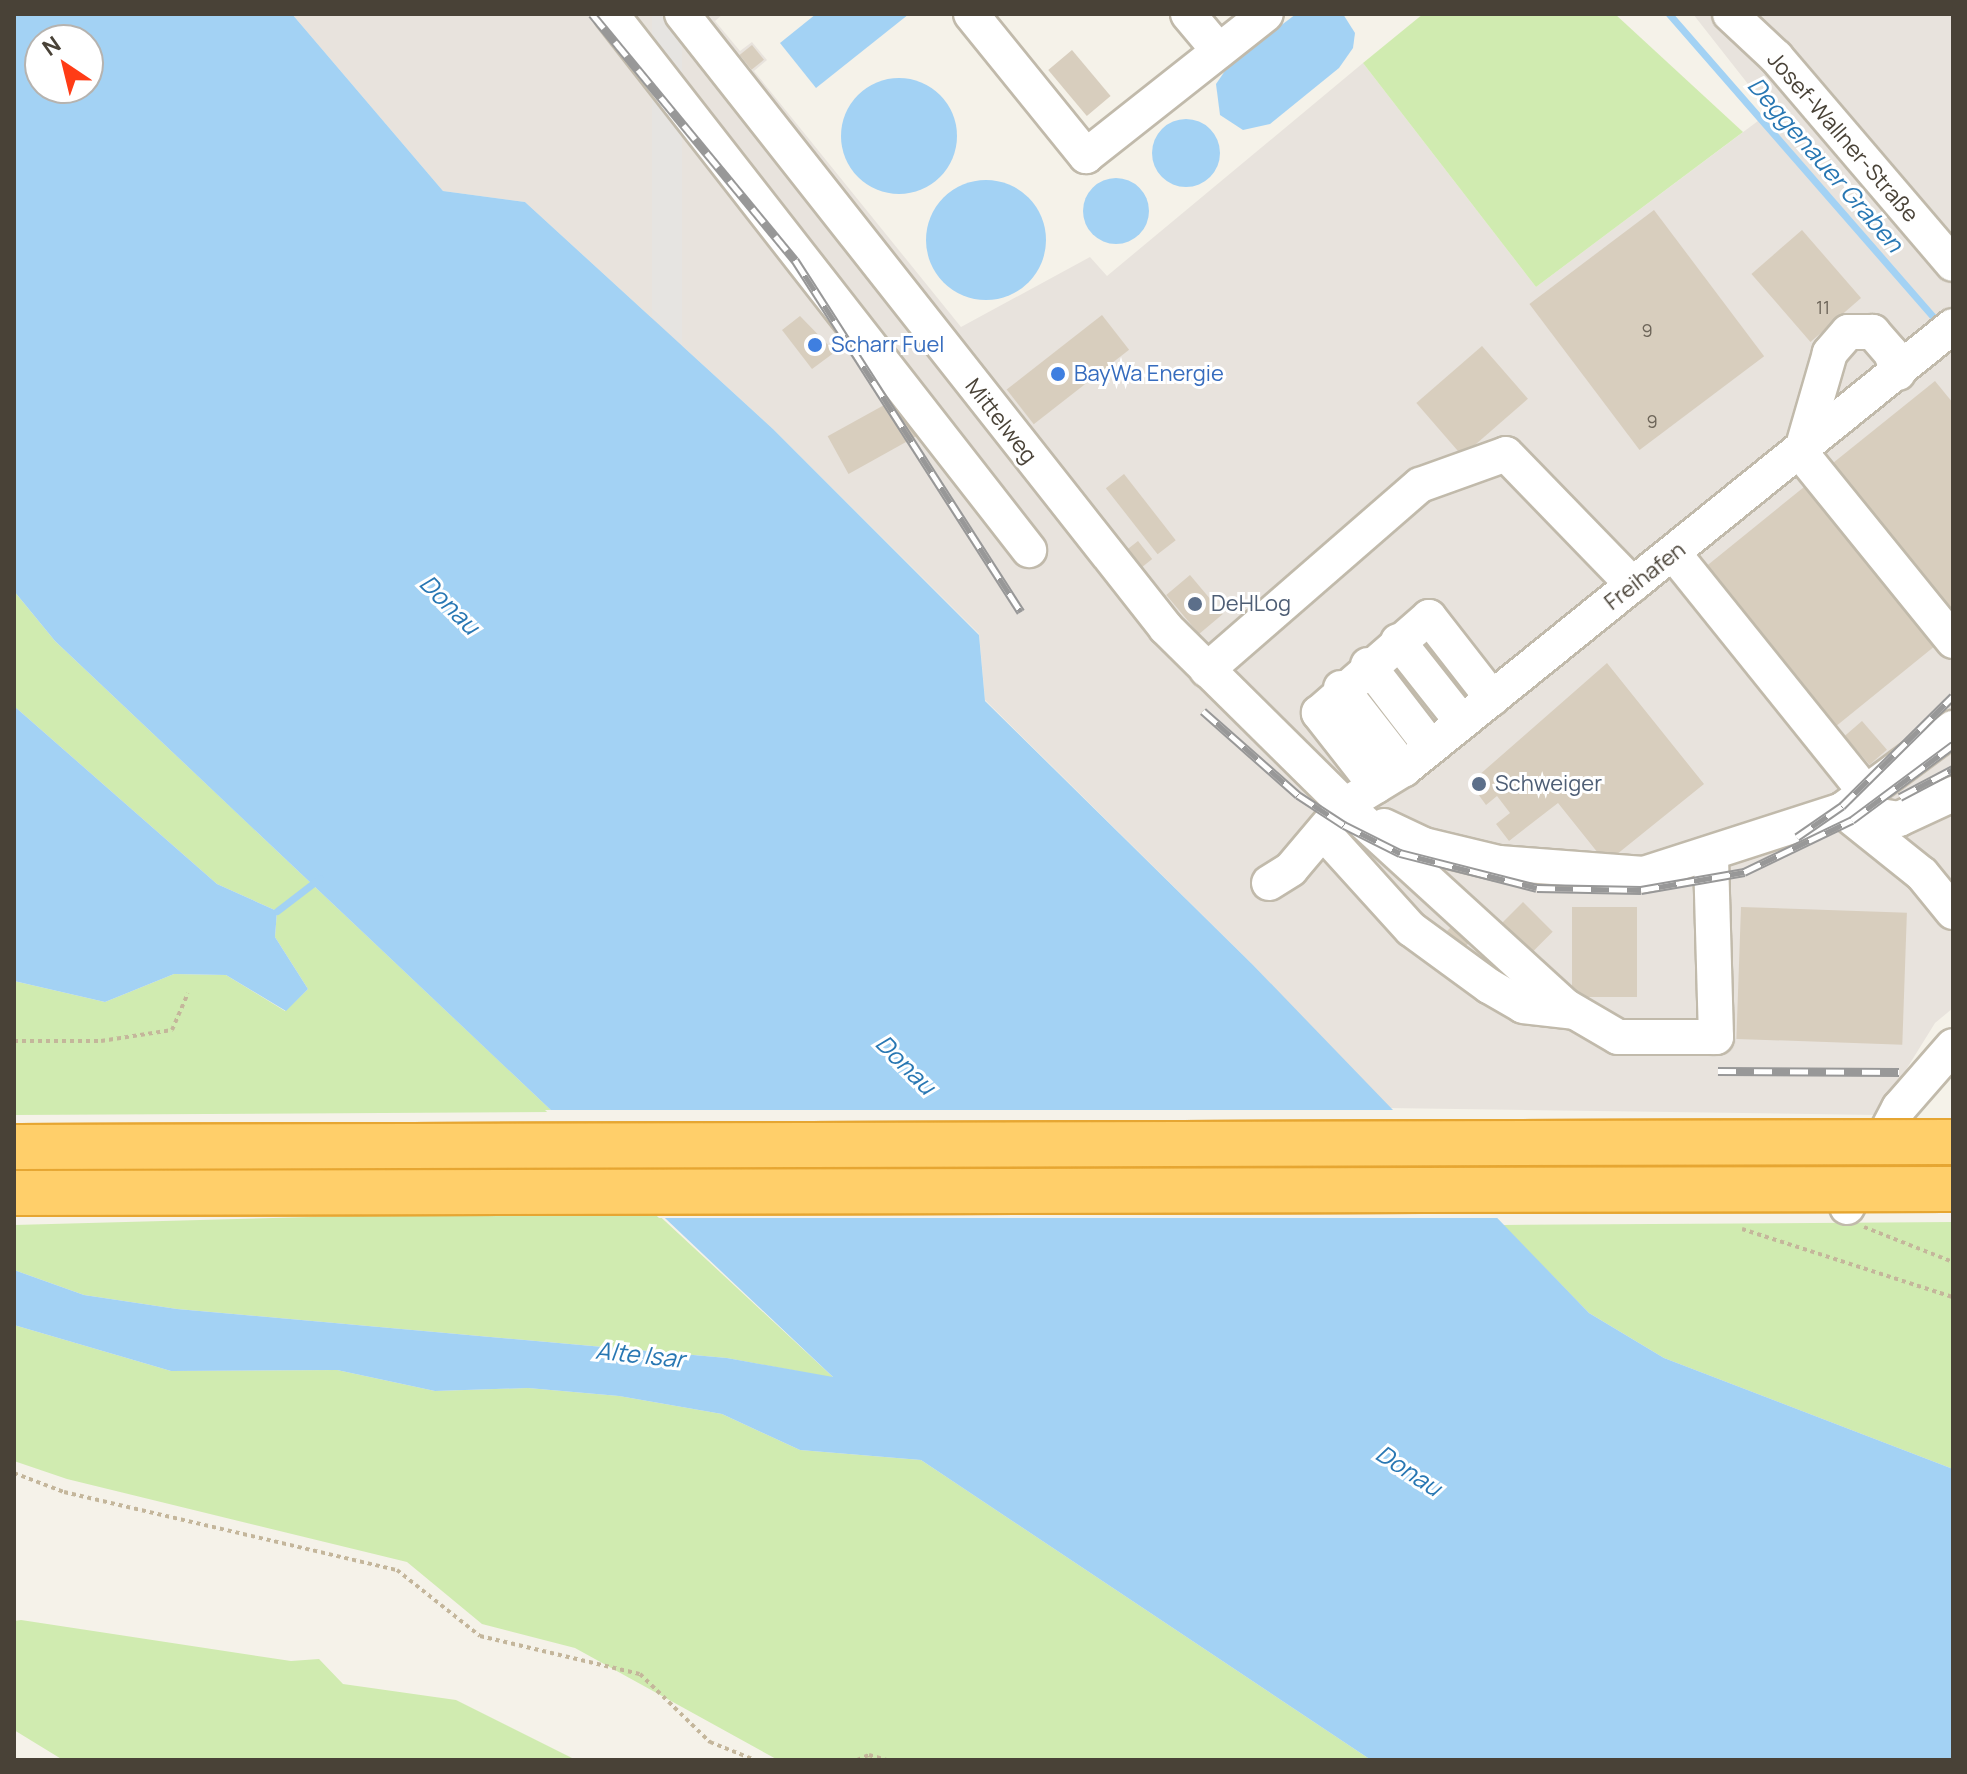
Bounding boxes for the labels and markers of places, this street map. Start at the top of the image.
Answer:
place label: Scharr Fuel [831,332,944,358]
marker: Scharr Fuel [806,336,824,354]
place label: BayWa Energie [1074,361,1224,387]
marker: BayWa Energie [1049,365,1067,383]
place label: DeHLog [1211,591,1291,617]
marker: DeHLog [1186,595,1204,613]
place label: Schweiger [1495,771,1602,797]
marker: Schweiger [1470,775,1488,793]

